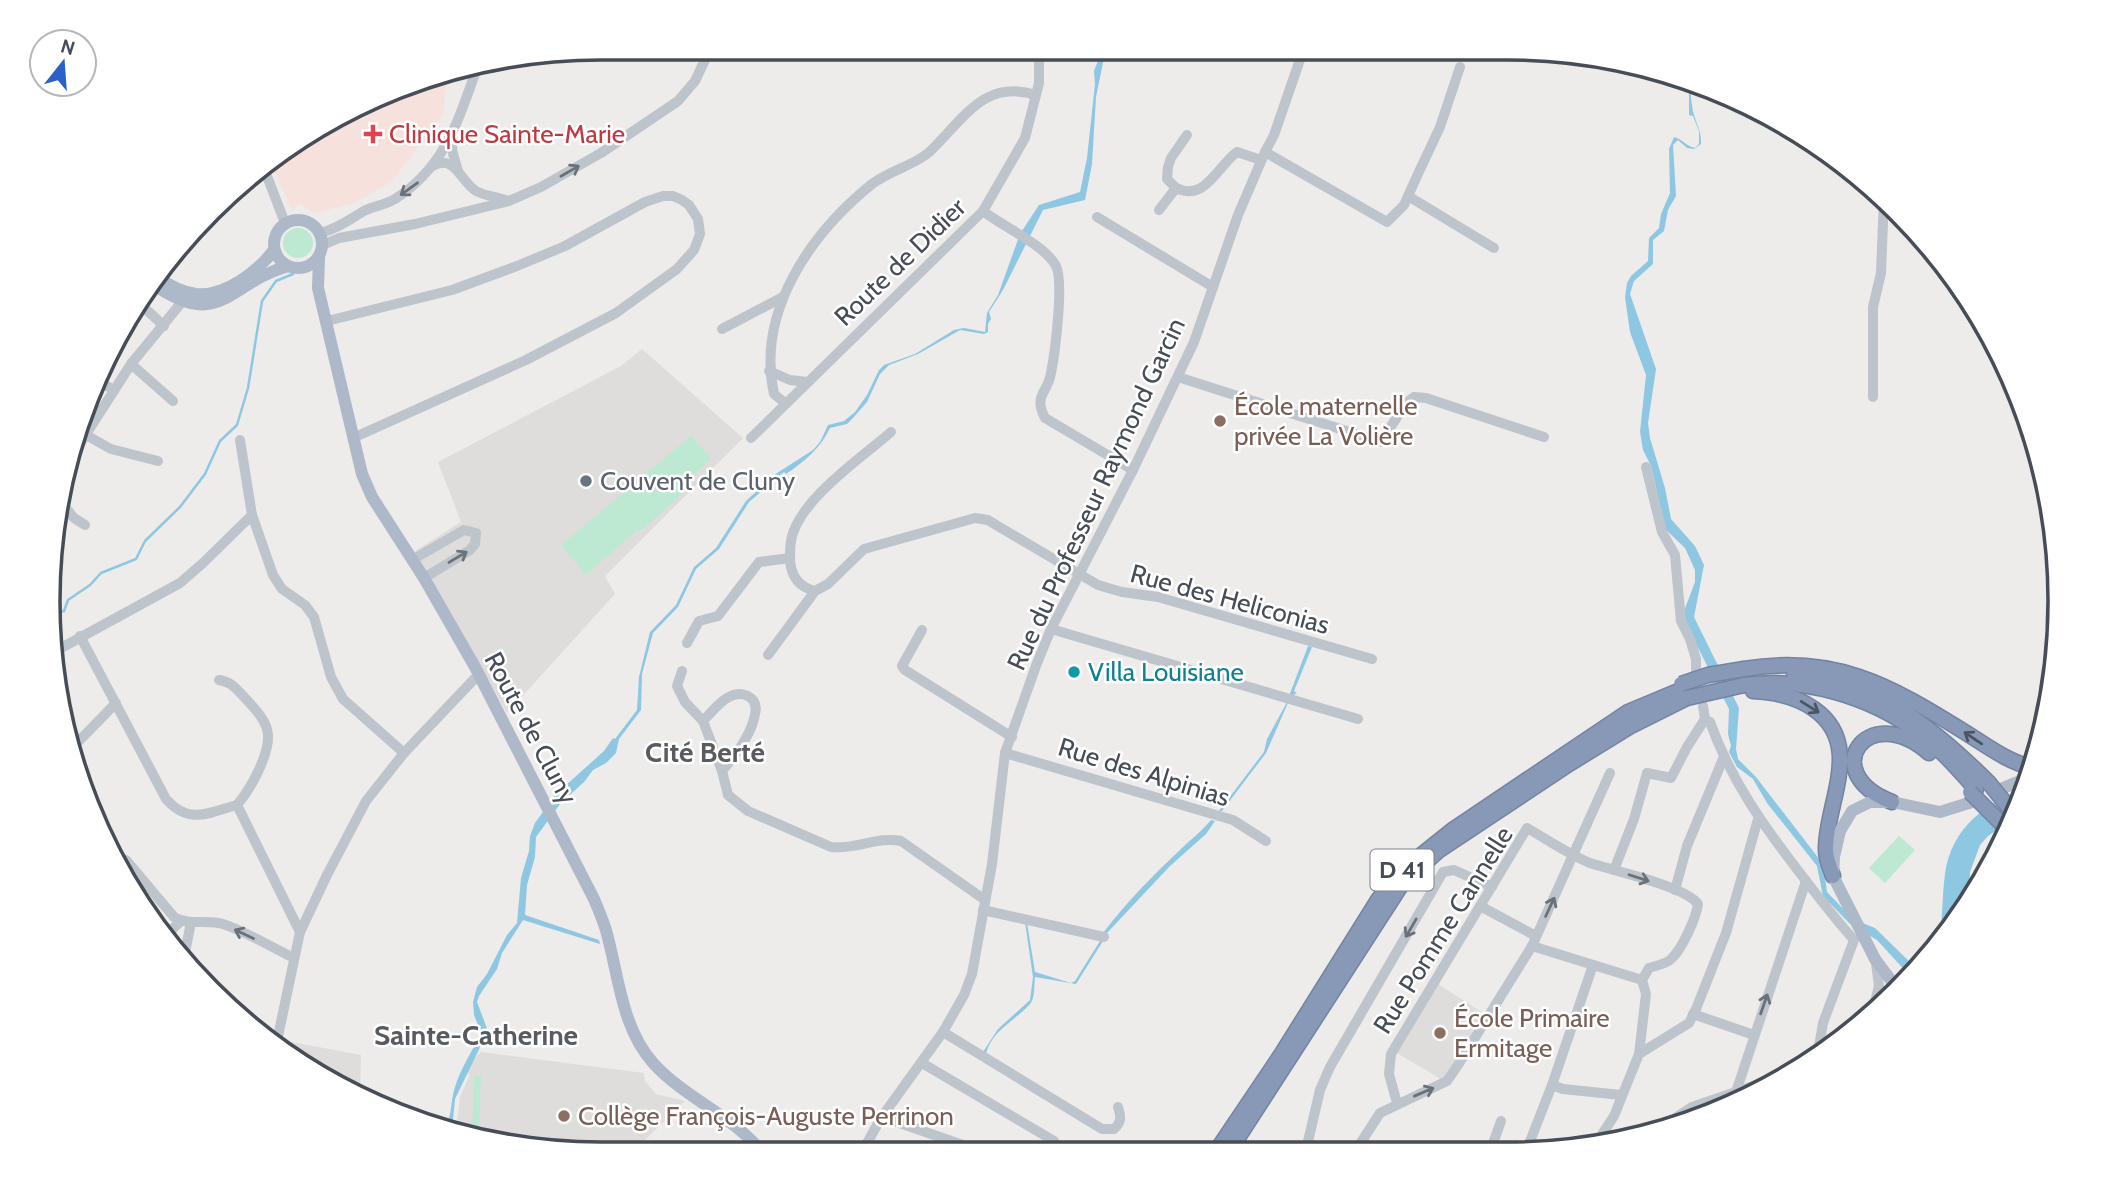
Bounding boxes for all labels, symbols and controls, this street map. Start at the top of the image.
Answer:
north arrow [28,28,98,98]
text: N [58,34,78,60]
place label: Clinique Sainte-Marie [389,118,625,150]
marker: Clinique Sainte-Marie [363,124,383,144]
one-way arrow [559,164,580,177]
one-way arrow [400,181,418,196]
street label: Route de Didier [828,191,973,333]
street label: Rue du Professeur Raymond Garcin [1000,313,1192,675]
place label: École maternelle privée La Volière [1234,390,1418,452]
marker: École maternelle privée La Volière [1212,413,1228,429]
place label: Couvent de Cluny [600,465,795,497]
marker: Couvent de Cluny [578,473,594,489]
one-way arrow [447,550,467,564]
street label: Rue des Heliconias [1127,557,1333,641]
street label: Route de Cluny [478,646,584,810]
place label: Villa Louisiane [1088,656,1244,688]
marker: Villa Louisiane [1066,664,1082,680]
one-way arrow [1799,701,1819,715]
one-way arrow [1964,730,1983,745]
street label: Rue des Alpinias [1054,731,1234,813]
district label: Cité Berté [645,735,765,769]
street label: Rue Pomme Cannelle [1366,821,1520,1039]
road number: D 41 [1370,850,1434,890]
one-way arrow [1627,873,1649,885]
one-way arrow [1543,897,1557,918]
one-way arrow [1404,918,1418,938]
one-way arrow [234,927,255,940]
one-way arrow [1759,993,1772,1015]
place label: École Primaire Ermitage [1454,1002,1609,1064]
district label: Sainte-Catherine [374,1018,578,1052]
marker: École Primaire Ermitage [1432,1025,1448,1041]
one-way arrow [1413,1085,1435,1098]
place label: Collège François-Auguste Perrinon [578,1100,954,1132]
marker: Collège François-Auguste Perrinon [556,1108,572,1124]

